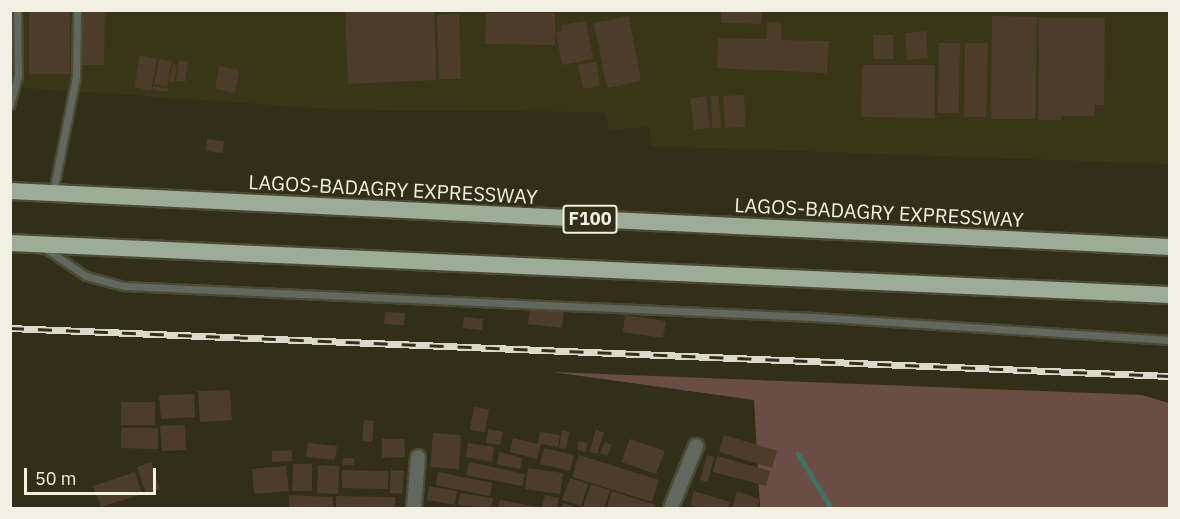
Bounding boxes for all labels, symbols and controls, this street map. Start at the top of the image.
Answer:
street label: LAGOS-BADAGRY EXPRESSWAY [248,169,538,209]
street label: LAGOS-BADAGRY EXPRESSWAY [734,192,1024,232]
road number: F100 [562,204,618,234]
scale bar [27,456,159,494]
text: 50 m [35,467,77,490]

